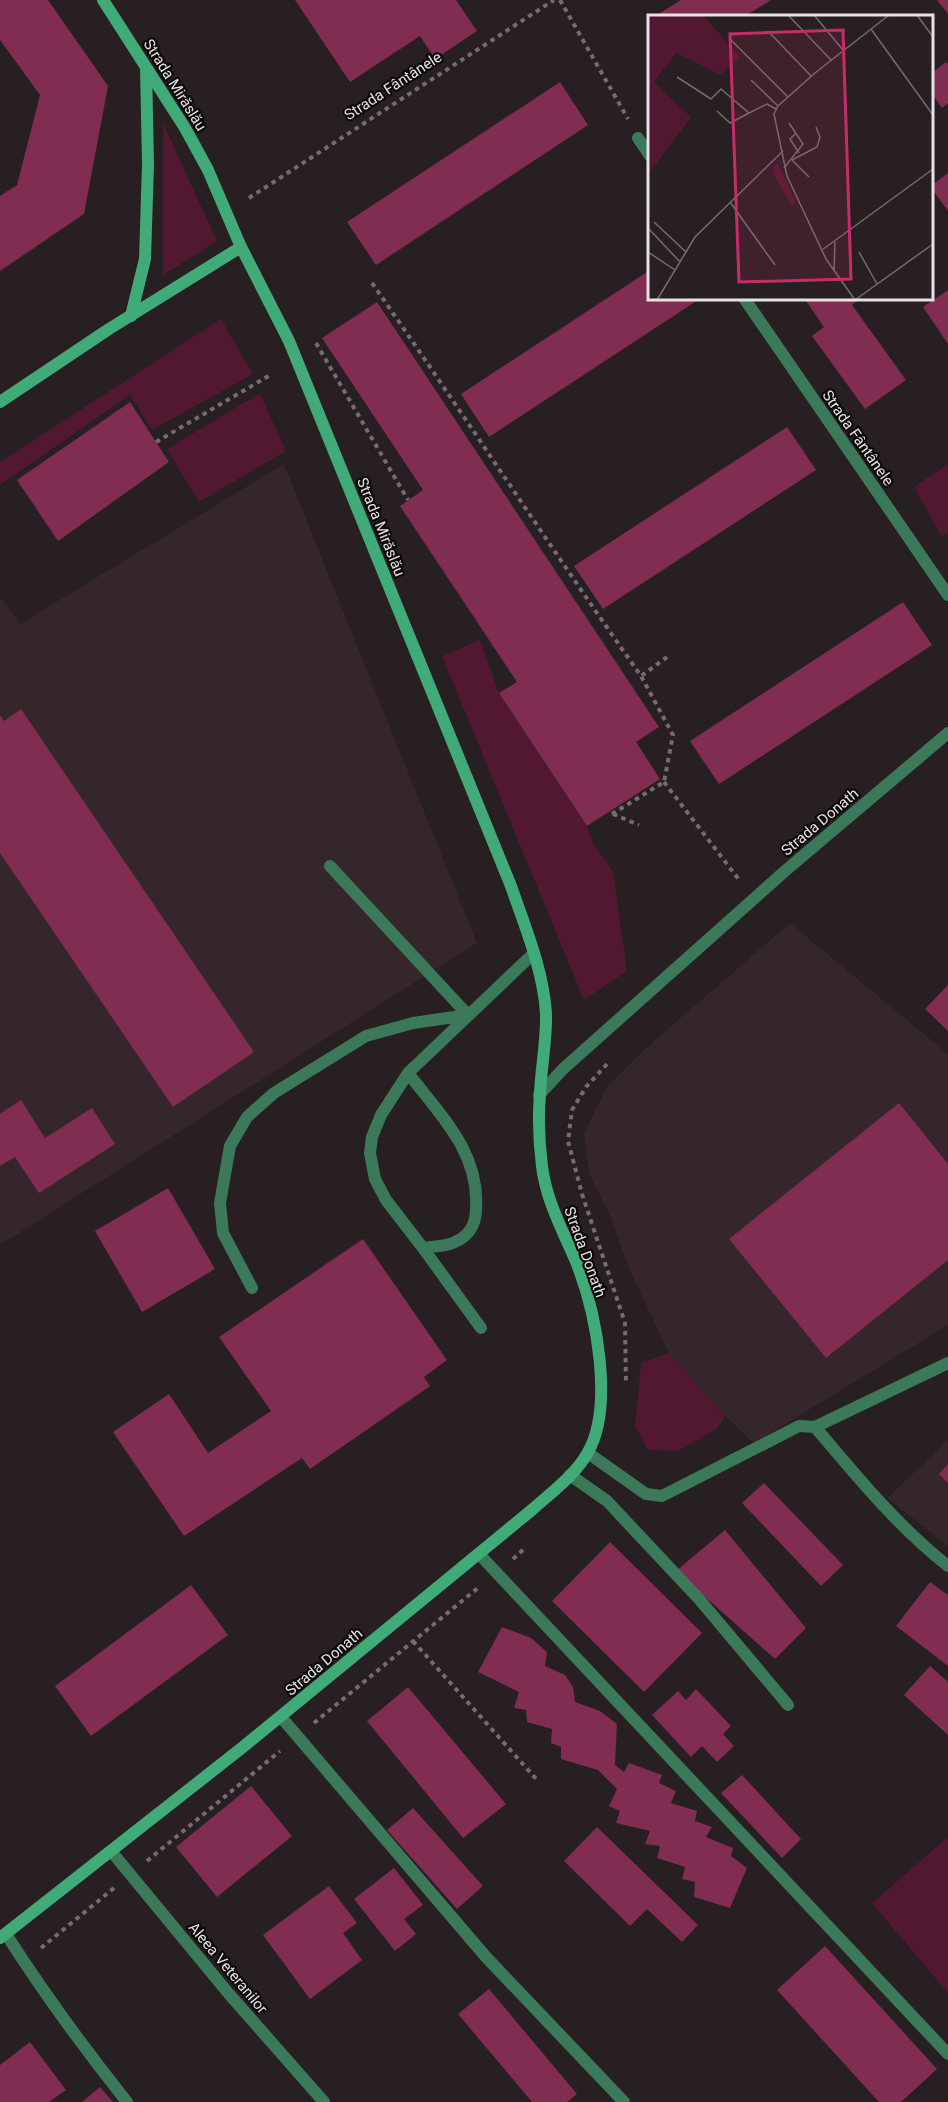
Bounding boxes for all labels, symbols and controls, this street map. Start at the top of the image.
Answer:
inset map [648,15,933,300]
street label: Strada Mirăslău [140,36,210,134]
street label: Strada Fântânele [341,48,445,124]
street label: Strada Fântânele [818,387,898,489]
street label: Strada Mirăslău [353,475,409,579]
street label: Strada Donath [778,785,862,859]
street label: Strada Donath [560,1204,610,1300]
street label: Strada Donath [282,1625,366,1699]
street label: Aleea Veteranilor [185,1919,271,2017]

